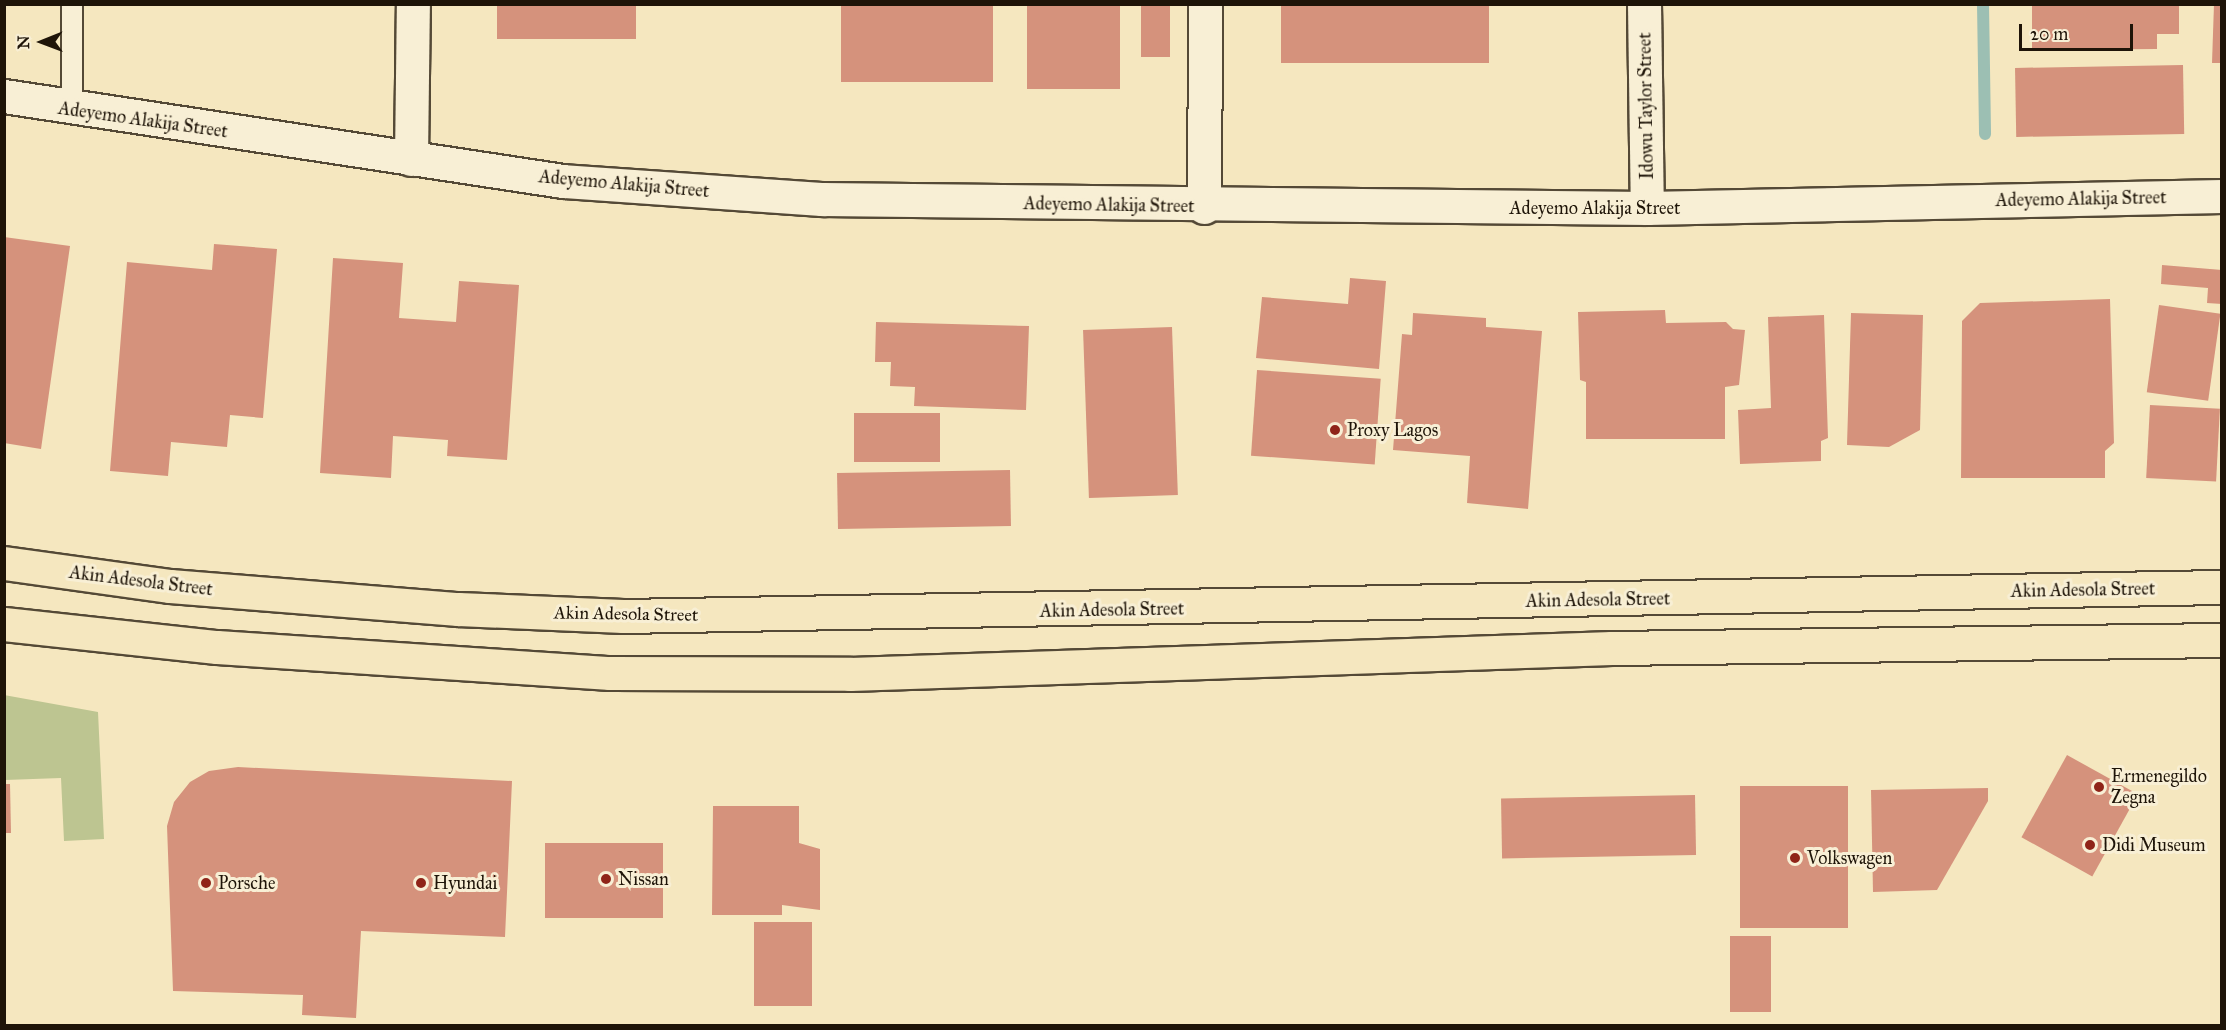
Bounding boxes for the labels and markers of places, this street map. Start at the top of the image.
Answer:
place label: Proxy Lagos [1347,419,1438,441]
marker: Proxy Lagos [1328,423,1342,437]
place label: Ermenegildo Zegna [2111,766,2207,808]
marker: Ermenegildo Zegna [2092,780,2106,794]
place label: Didi Museum [2102,834,2206,856]
marker: Didi Museum [2083,838,2097,852]
place label: Volkswagen [1807,847,1892,869]
marker: Volkswagen [1788,851,1802,865]
place label: Nissan [618,868,669,890]
place label: Porsche [218,872,275,894]
place label: Hyundai [433,872,498,894]
marker: Nissan [599,872,613,886]
marker: Porsche [199,876,213,890]
marker: Hyundai [414,876,428,890]

